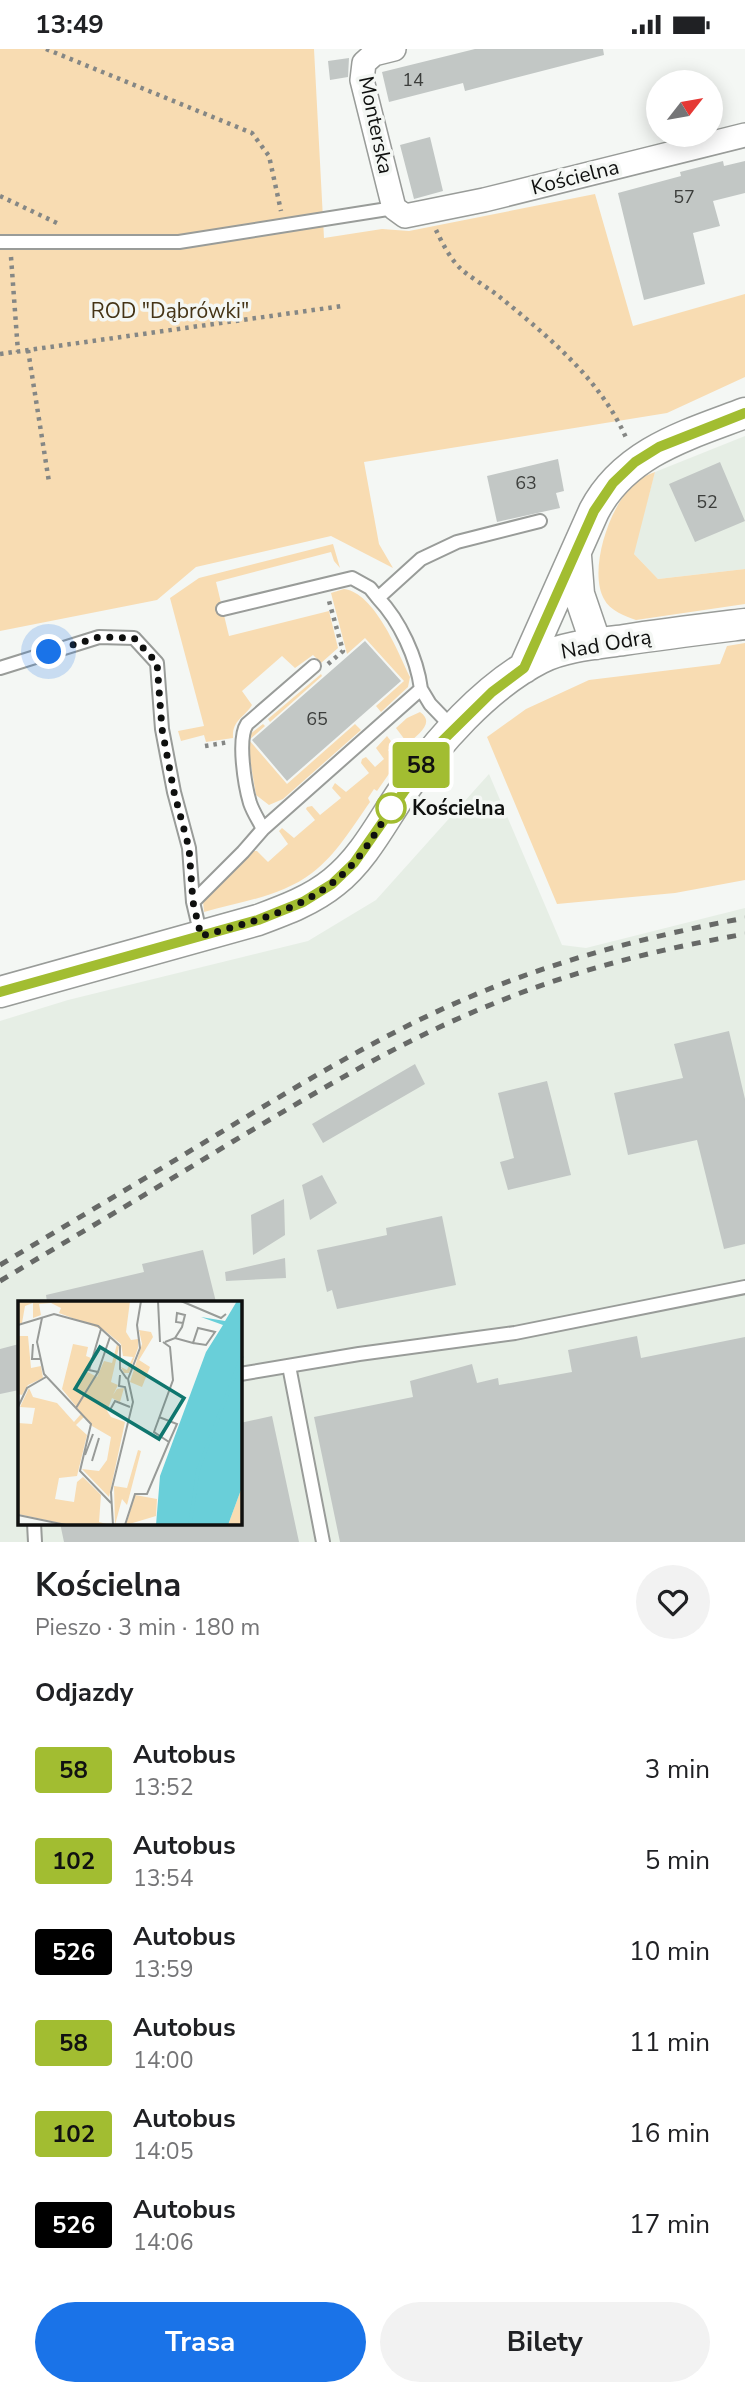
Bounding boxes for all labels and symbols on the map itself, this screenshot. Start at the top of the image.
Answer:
house number: 14 [402,68,424,92]
north arrow [646,70,723,147]
street label: Monterska [352,74,400,176]
street label: Kościelna [528,153,622,201]
house number: 57 [673,185,695,209]
park label: ROD "Dąbrówki" [91,297,249,325]
house number: 63 [515,471,537,495]
house number: 52 [696,490,718,514]
street label: Nad Odrą [559,622,653,666]
your location [31,634,66,669]
house number: 65 [306,707,328,731]
line badge: 58 [390,742,452,788]
marker: Kościelna [376,793,406,823]
place label: Kościelna [412,794,505,822]
inset map [18,1301,242,1525]

